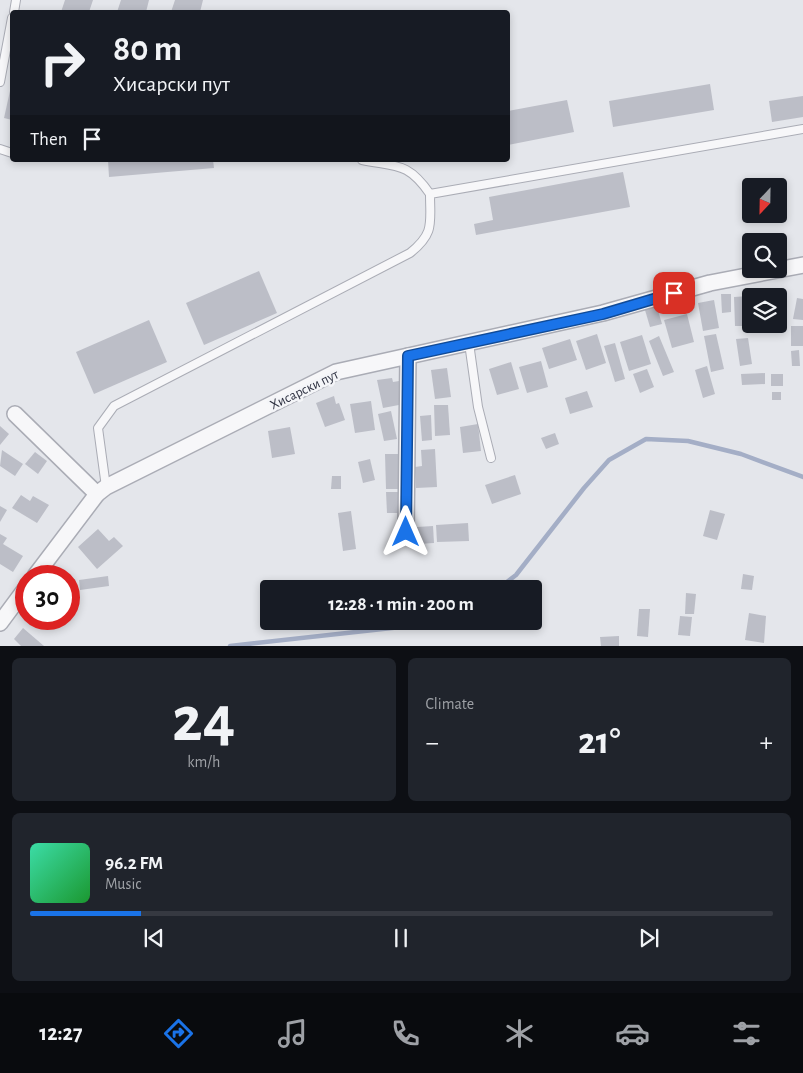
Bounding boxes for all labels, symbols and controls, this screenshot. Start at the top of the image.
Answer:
icon: right [30,30,95,95]
text: 80 m [113,32,182,67]
text: Хисарски пут [113,73,230,95]
icon: arrive [78,125,106,153]
text: Then [30,130,68,149]
north arrow [742,178,788,222]
map controls [742,178,787,333]
button: search [742,233,787,278]
pin [653,272,695,314]
icon: arrive [660,279,688,307]
button: layers [742,288,787,333]
street label: Хисарски пут [268,367,342,413]
position arrow [379,505,431,557]
speed limit sign: 30 [15,565,80,630]
text: 12:28 · 1 min · 200 m [328,595,474,614]
text: 24 [172,688,235,753]
text: Climate [426,696,474,712]
text: 21° [578,723,621,761]
text: − [426,729,439,757]
text: + [760,729,773,757]
text: km/h [187,754,220,770]
text: 96.2 FM [105,854,163,873]
text: Music [105,876,141,892]
icon: previous [140,924,168,952]
icon: pause [387,924,415,952]
icon: next [635,924,663,952]
icon: directions [161,1016,196,1051]
icon: music [275,1016,310,1051]
icon: phone [388,1016,423,1051]
icon: climate [502,1016,537,1051]
icon: car [615,1016,650,1051]
icon: filters [729,1016,764,1051]
text: 12:27 [39,1022,82,1044]

